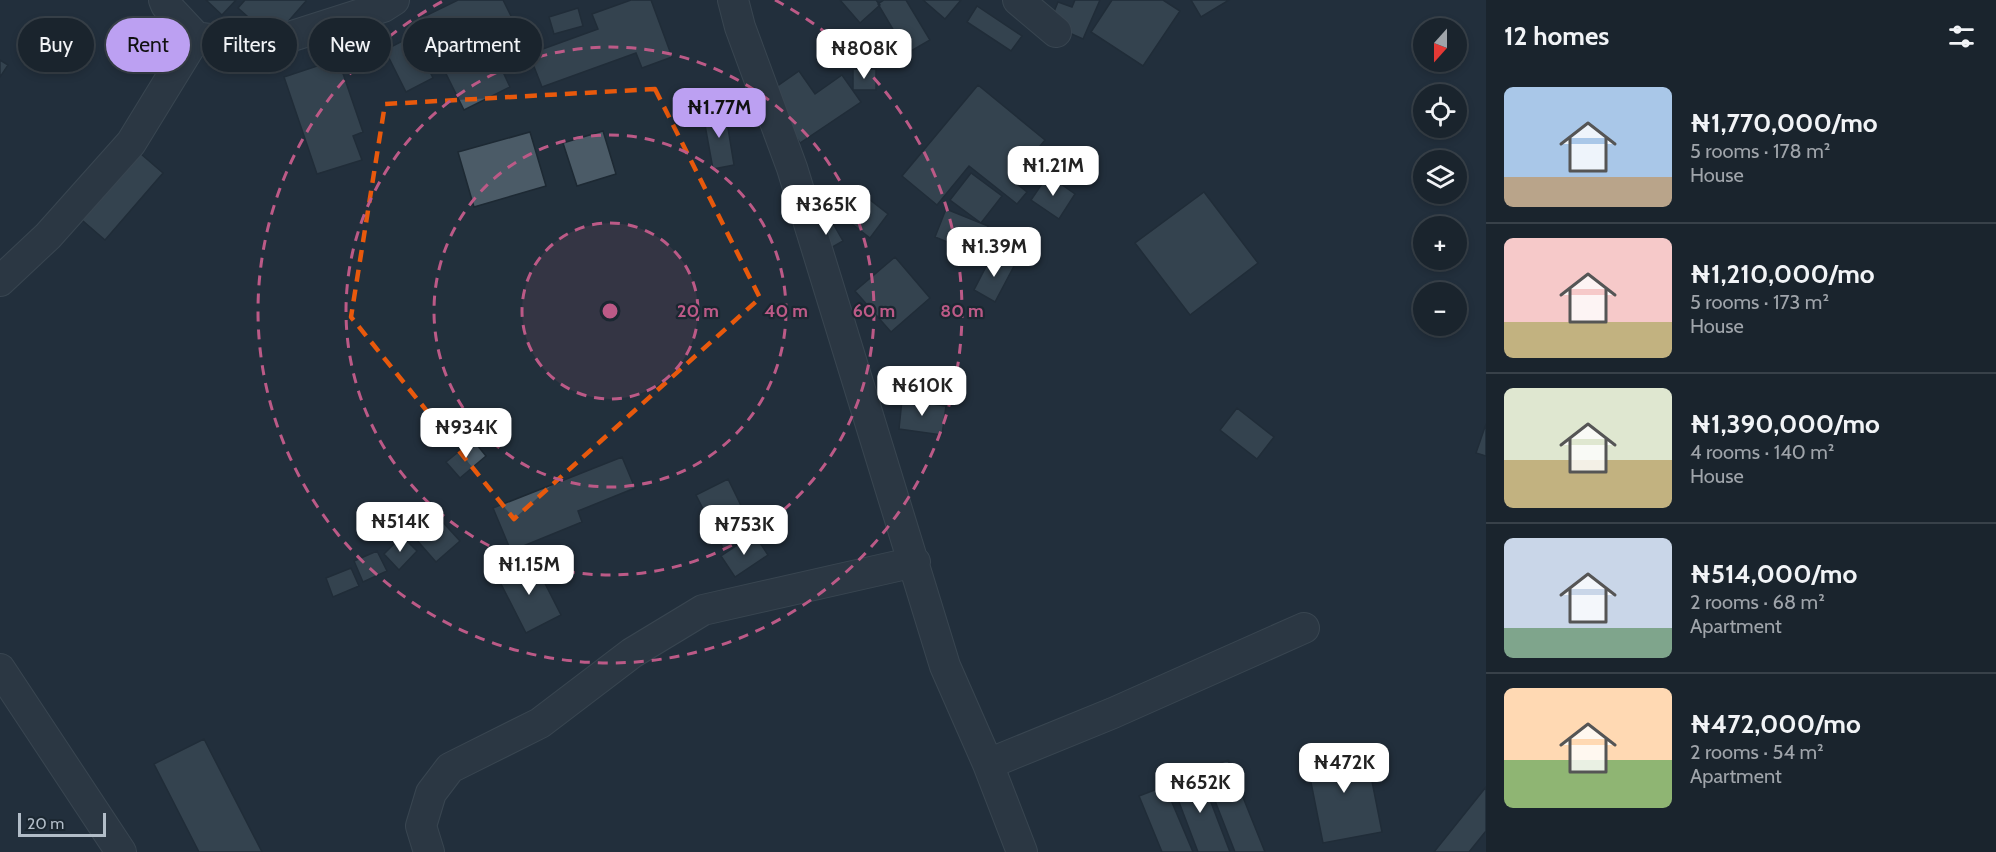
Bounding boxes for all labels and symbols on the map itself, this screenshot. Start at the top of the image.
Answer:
north arrow [1413,18,1467,72]
pin: ₦808K [822,29,906,80]
pin: ₦1.77M [670,88,768,139]
pin: ₦1.21M [1004,146,1102,197]
pin: ₦365K [784,185,868,236]
pin: ₦1.39M [945,227,1043,278]
text: 20 m [677,300,719,322]
text: 40 m [764,300,808,322]
text: 60 m [853,300,895,322]
text: 80 m [940,300,984,322]
centre of rings [600,301,620,321]
pin: ₦610K [880,366,964,417]
pin: ₦934K [424,408,508,459]
pin: ₦514K [358,502,442,553]
pin: ₦753K [702,505,786,556]
pin: ₦1.15M [480,545,578,596]
pin: ₦472K [1302,743,1386,794]
pin: ₦652K [1158,763,1242,814]
scale bar [18,810,106,838]

